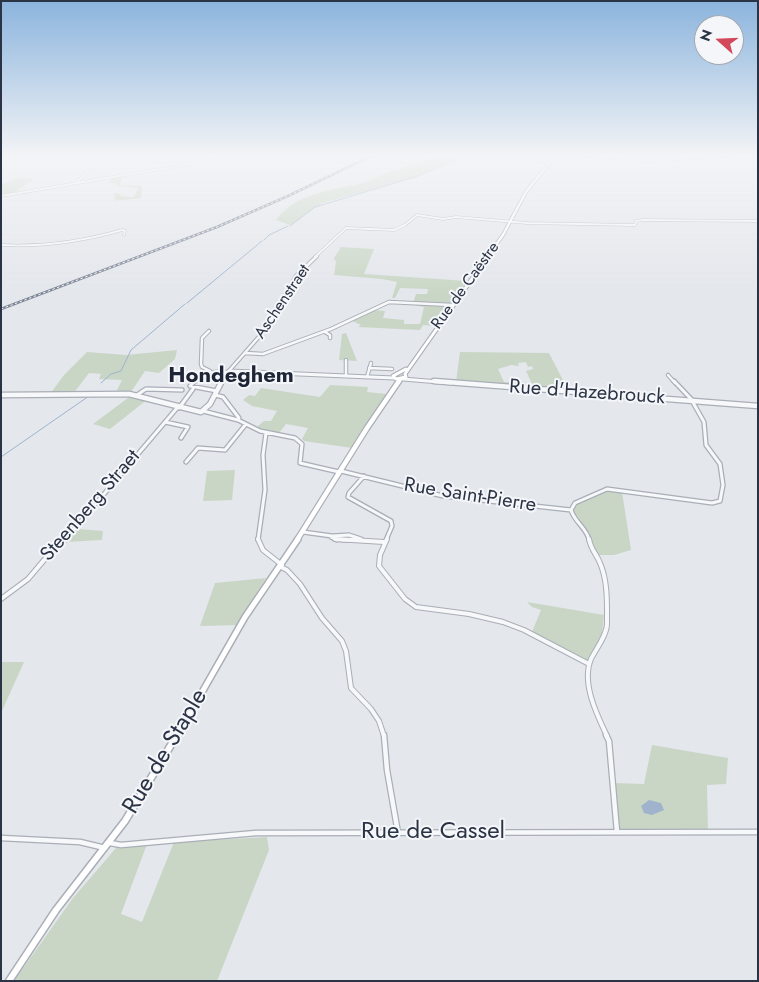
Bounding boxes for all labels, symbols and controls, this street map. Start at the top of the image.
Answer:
north arrow [694,15,744,65]
text: N [695,27,717,44]
street label: Rue de Caëstre [428,239,504,333]
street label: Aschenstraet [251,261,315,343]
district label: Hondeghem [168,364,294,390]
street label: Rue d'Hazebrouck [508,376,666,410]
street label: Steenberg Straet [36,445,146,567]
street label: Rue Saint-Pierre [402,474,538,518]
street label: Rue de Staple [117,684,215,820]
street label: Rue de Cassel [361,818,505,846]

